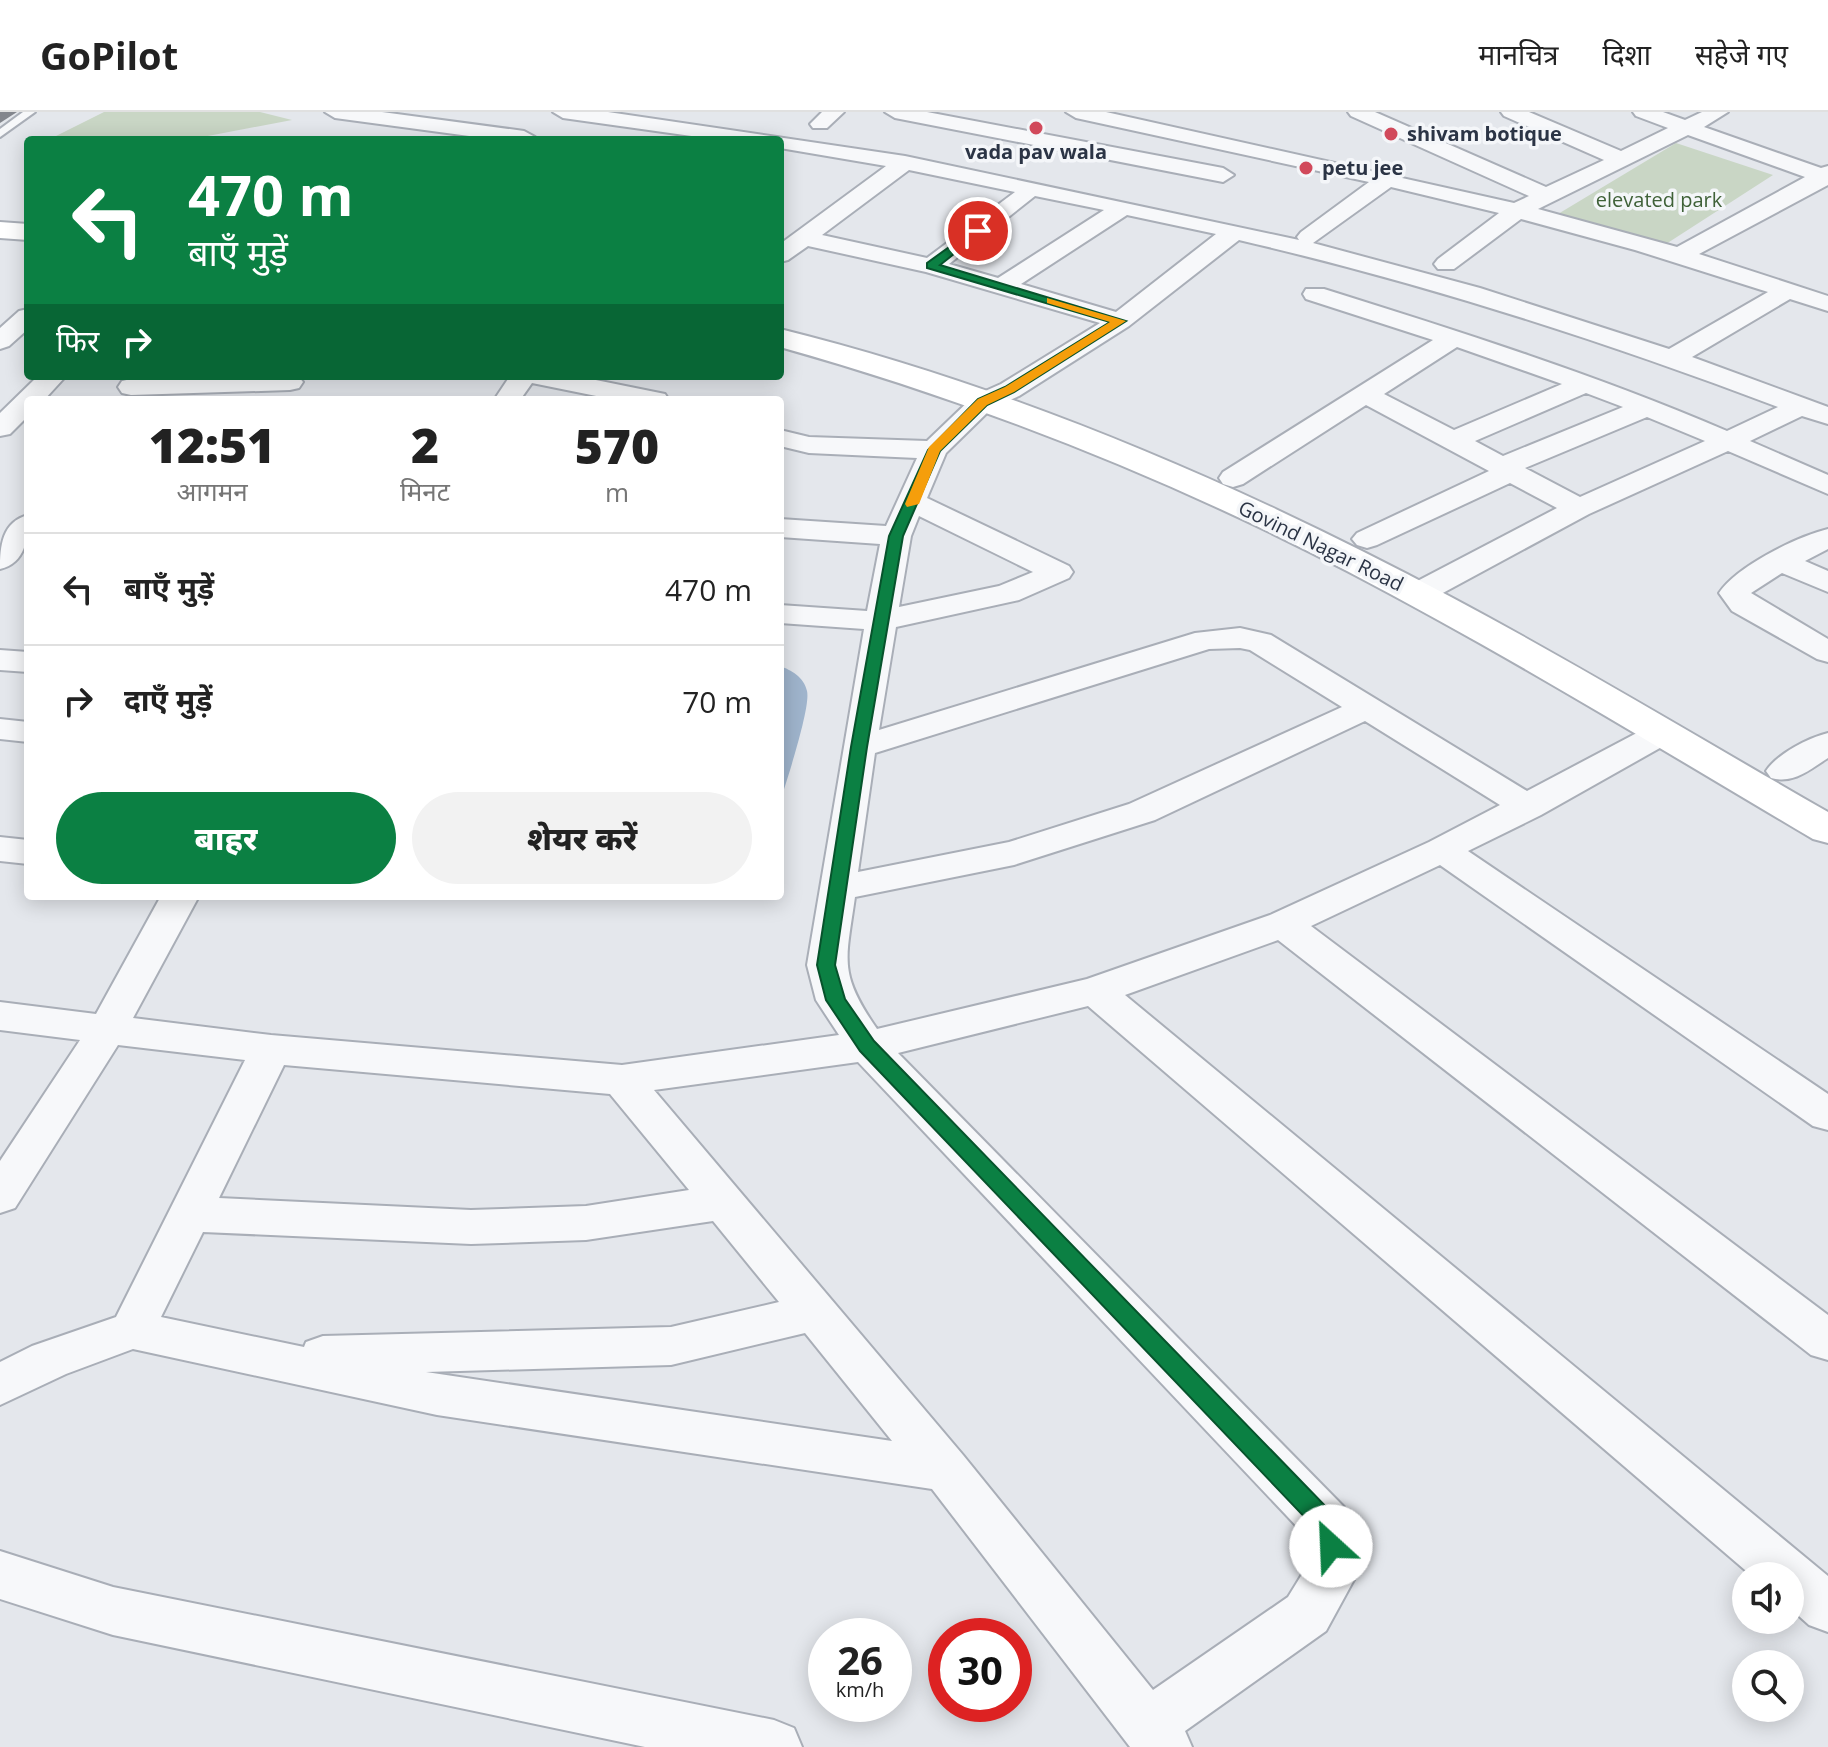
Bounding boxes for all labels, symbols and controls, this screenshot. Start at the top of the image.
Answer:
text: GoPilot [40,29,178,81]
text: मानचित्र [1478,35,1558,73]
text: दिशा [1602,35,1651,73]
text: सहेजे गए [1695,35,1788,73]
marker: vada pav wala [1027,119,1045,137]
place label: shivam botique [1407,120,1562,147]
marker: shivam botique [1382,125,1400,143]
place label: vada pav wala [965,138,1107,165]
place label: petu jee [1322,154,1403,181]
text: 470 m [188,156,354,232]
marker: petu jee [1297,159,1315,177]
icon: left [56,168,160,272]
park label: elevated park [1596,186,1723,213]
pin [944,197,1012,265]
icon: arrive [956,209,1000,253]
text: बाएँ मुड़ें [188,228,288,277]
text: फिर [56,320,99,361]
icon: right [115,320,159,364]
text: 12:51 [149,412,275,477]
text: 2 [411,412,439,477]
text: 570 [575,413,659,478]
text: आगमन [176,473,248,509]
text: मिनट [400,473,450,509]
text: m [605,474,629,510]
street label: Govind Nagar Road [1234,494,1408,597]
icon: left [56,567,100,611]
text: बाएँ मुड़ें [124,567,214,608]
text: 470 m [665,569,752,610]
icon: right [56,679,100,723]
text: दाएँ मुड़ें [124,679,212,720]
text: 70 m [682,681,752,722]
button: बाहर [56,792,396,884]
button: शेयर करें [412,792,752,884]
position arrow [1289,1504,1373,1588]
map controls [1732,1562,1804,1722]
button: sound [1732,1562,1804,1634]
speed limit sign: 30 [928,1618,1032,1722]
text: 26 [837,1632,883,1687]
button: search [1732,1650,1804,1722]
text: km/h [836,1676,884,1703]

